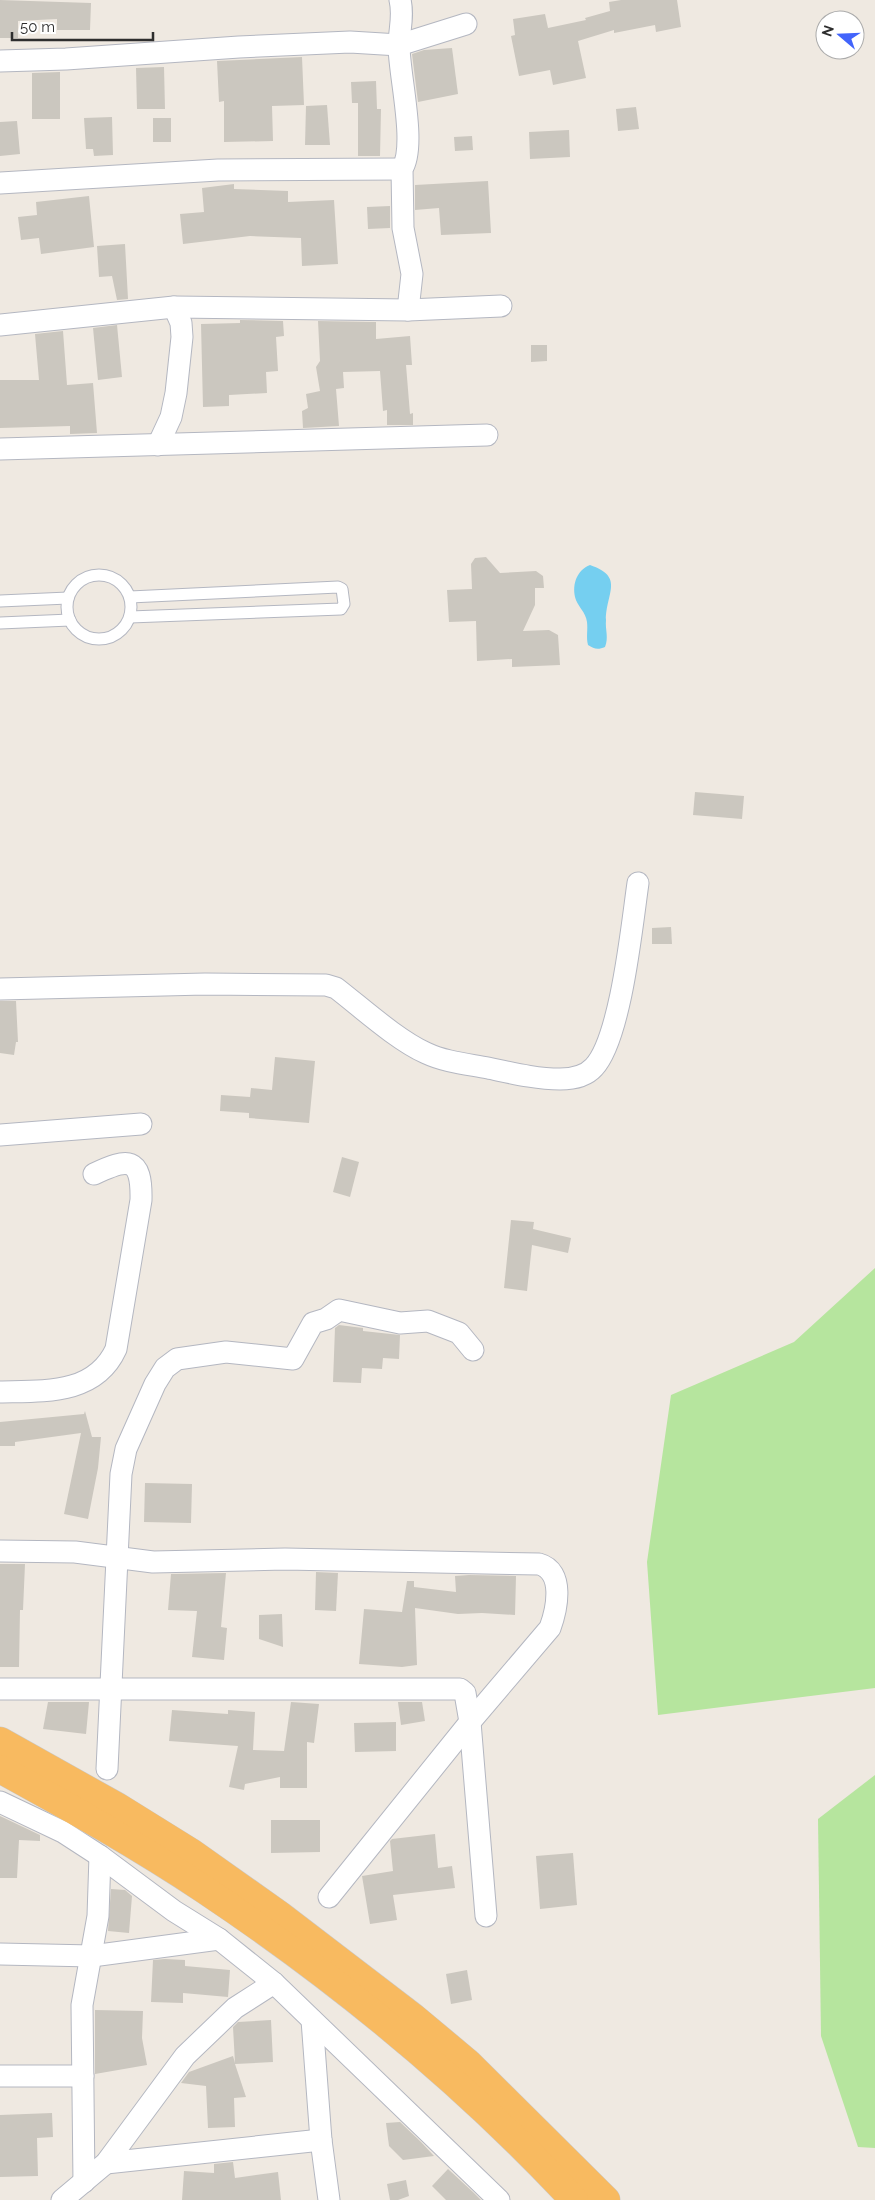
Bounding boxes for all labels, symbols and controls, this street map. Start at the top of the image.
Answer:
scale bar [12,10,154,42]
north arrow [815,10,865,60]
text: 50 m [20,18,55,36]
text: N [818,23,837,38]

